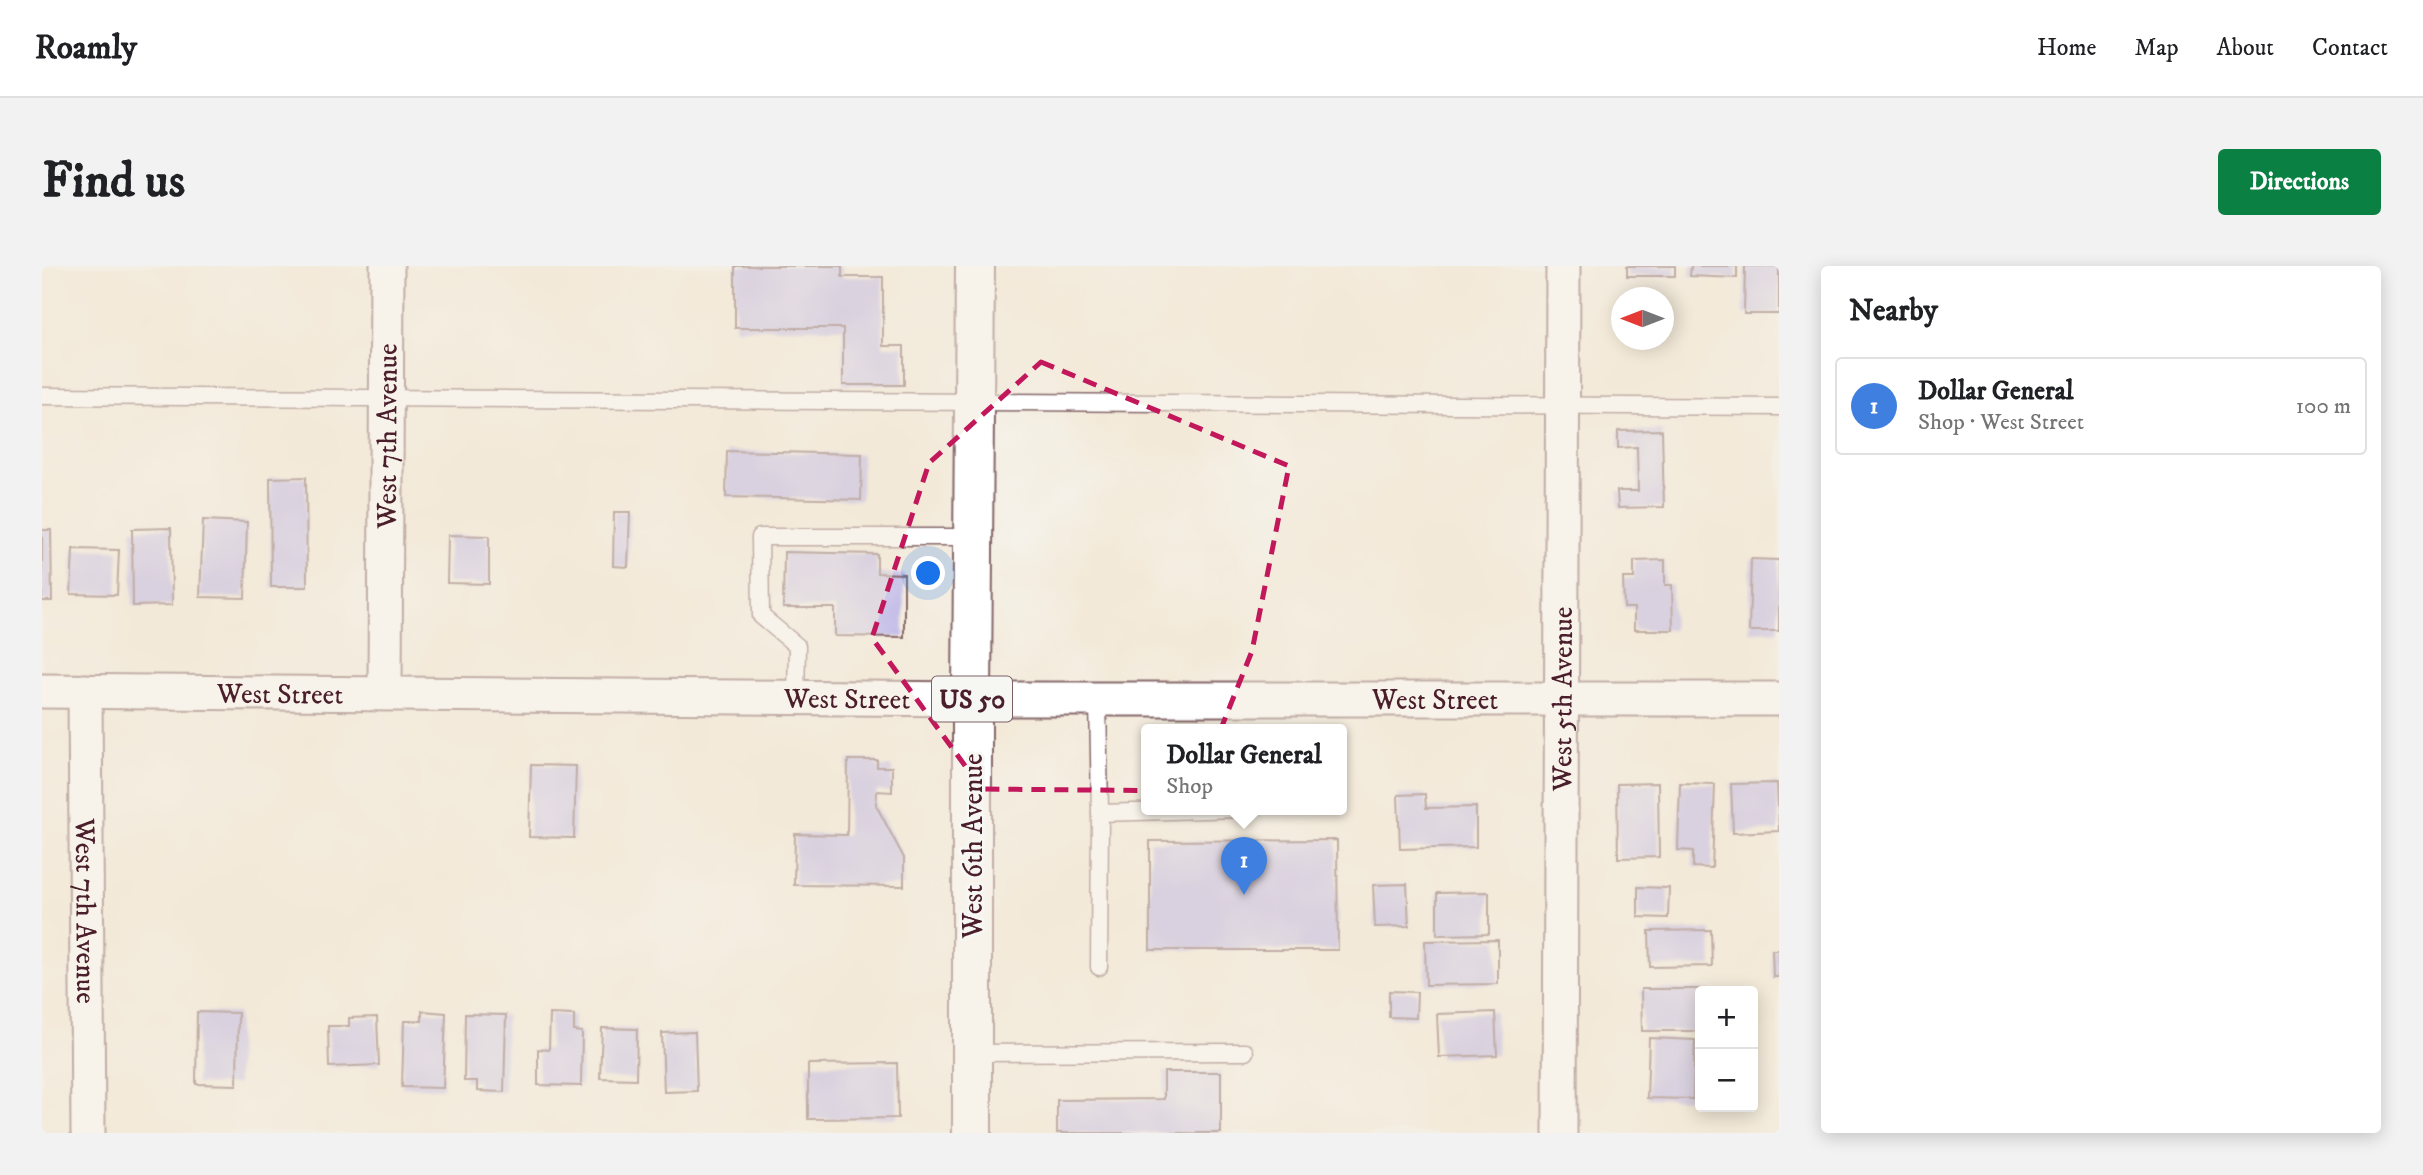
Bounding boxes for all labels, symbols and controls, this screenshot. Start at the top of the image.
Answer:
text: Roamly [35,28,137,69]
text: Home [2037,33,2096,63]
text: Map [2134,33,2179,63]
text: About [2217,33,2274,63]
text: Contact [2312,33,2388,63]
button: Directions [2218,149,2381,215]
text: Find us [42,151,185,213]
north arrow [1611,287,1674,350]
text: Nearby [1849,293,1938,330]
street label: West 7th Avenue [370,343,406,530]
text: Dollar General [1918,375,2074,408]
text: 1 [1870,392,1878,421]
text: 100 m [2296,392,2351,421]
text: Shop · West Street [1918,408,2084,437]
your location [911,556,945,590]
street label: West 5th Avenue [1545,607,1581,792]
street label: West Street [216,676,343,713]
road number: US 50 [932,676,1012,722]
street label: West Street [783,681,910,717]
street label: West Street [1371,683,1498,718]
popup [1141,724,1347,815]
text: Dollar General [1166,739,1322,772]
street label: West 6th Avenue [956,753,991,940]
text: Shop [1166,772,1213,801]
street label: West 7th Avenue [67,817,103,1004]
pin: 1 [1221,837,1267,895]
map controls [1695,986,1758,1112]
button: + [1695,986,1758,1049]
button: − [1695,1049,1758,1112]

